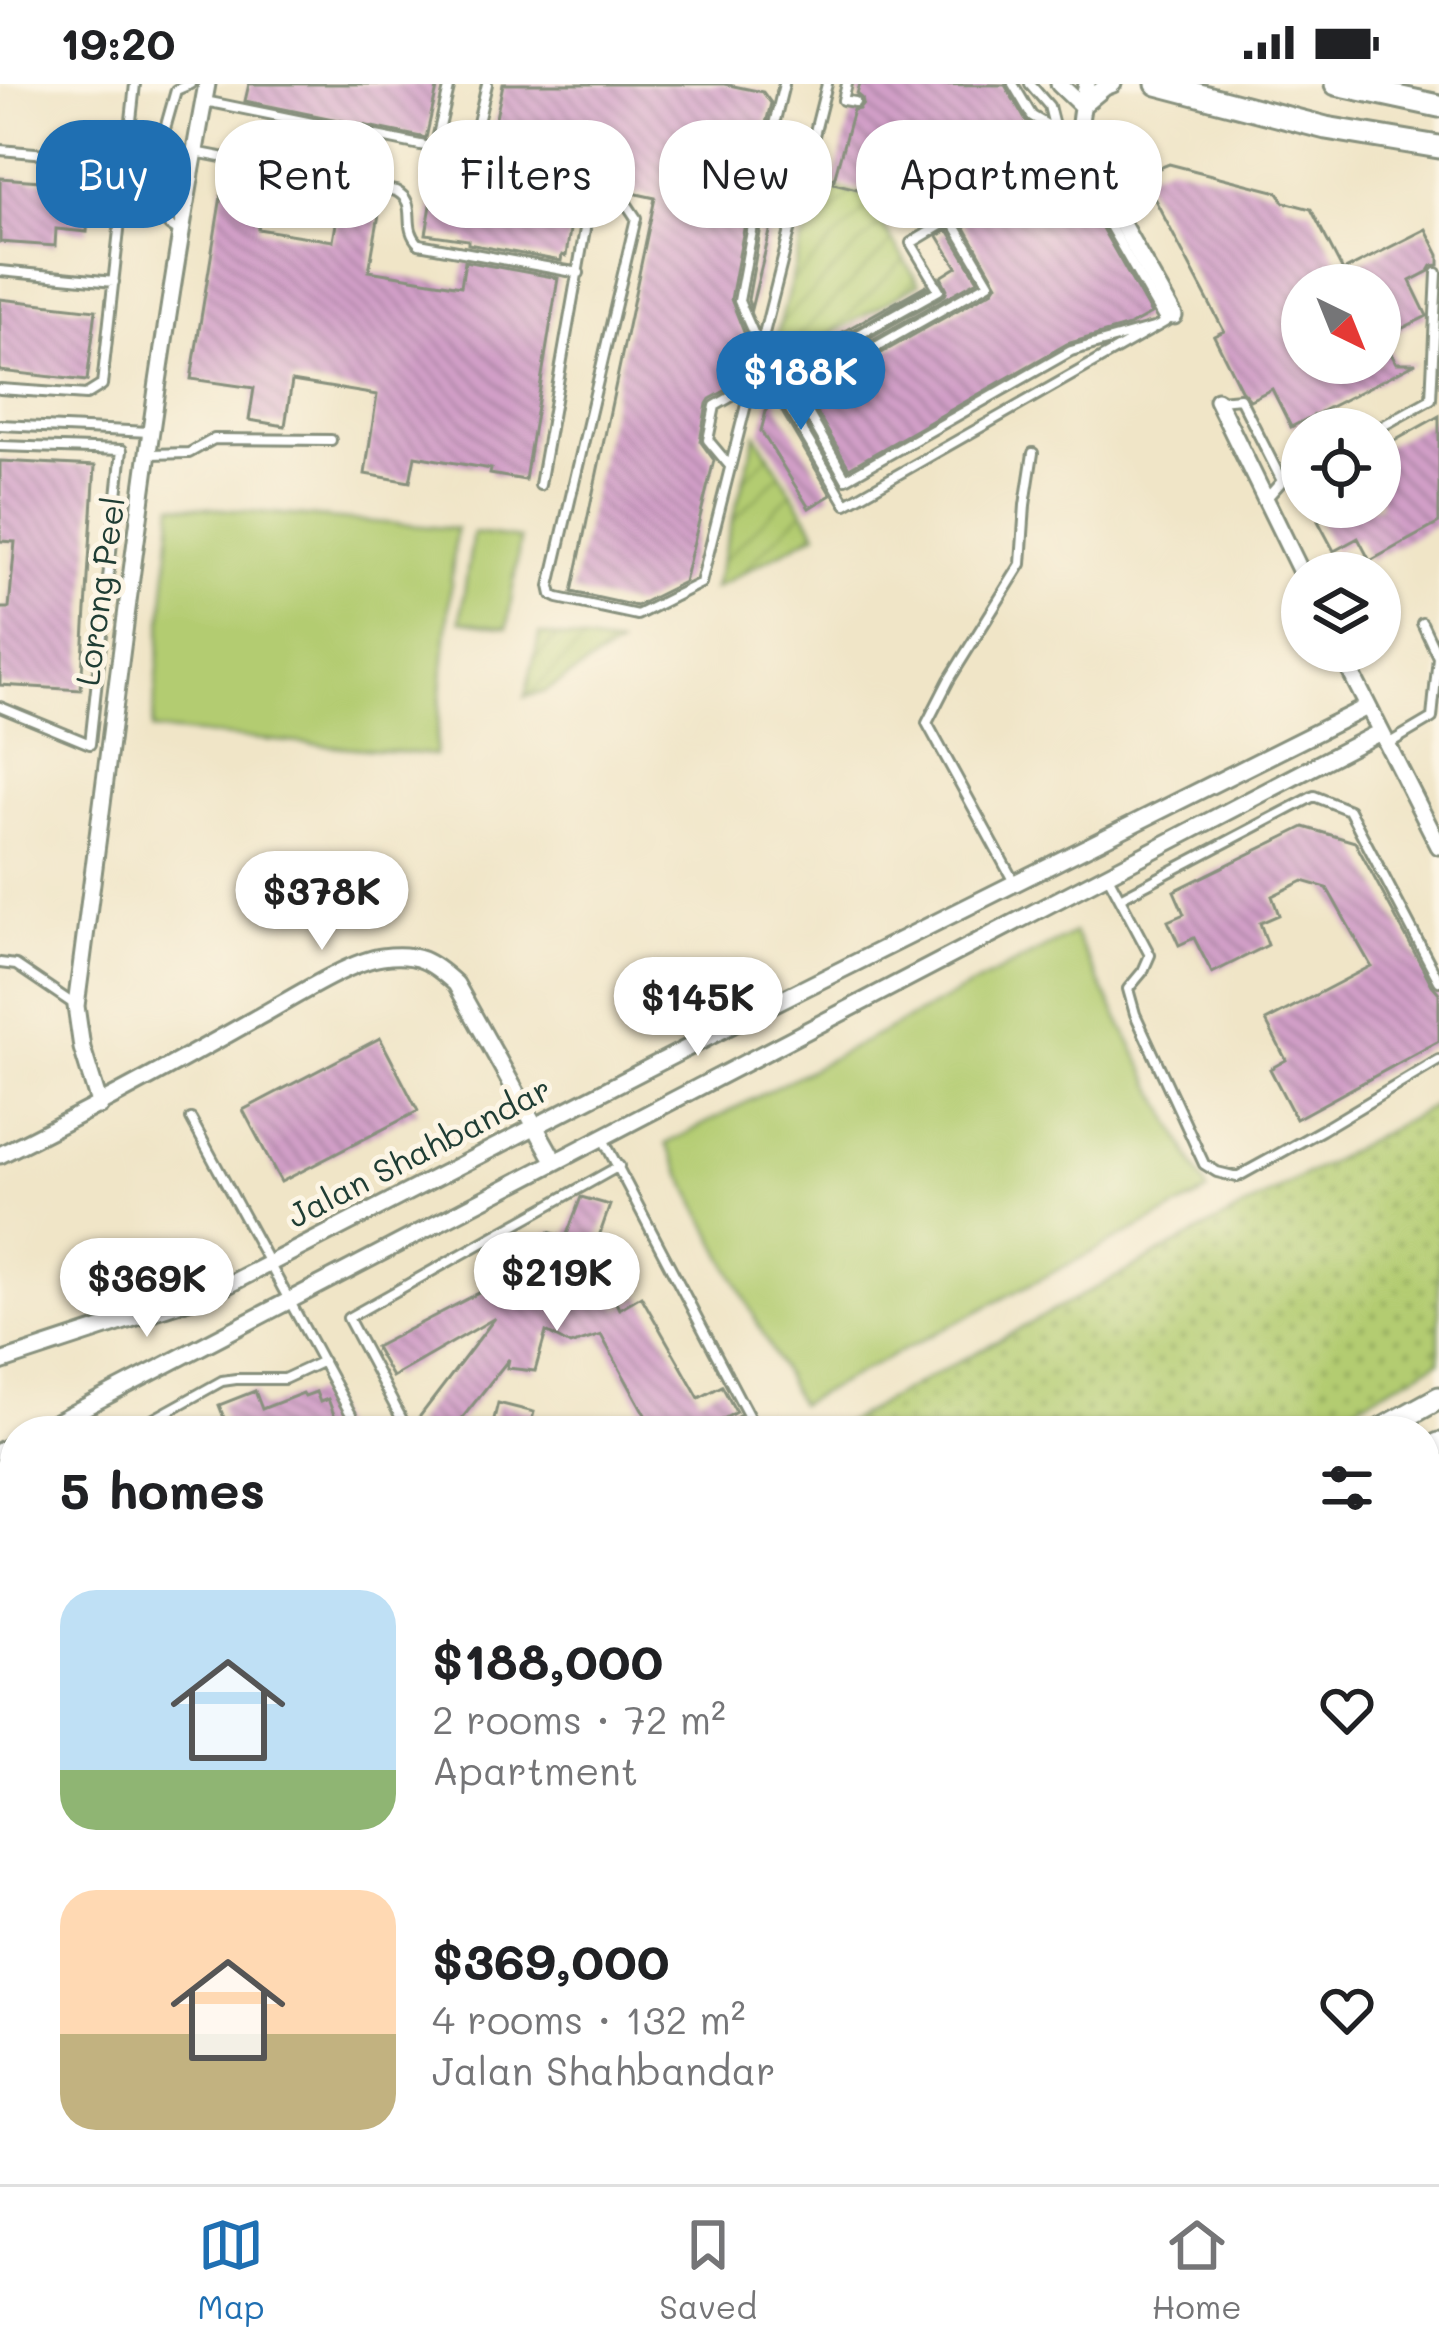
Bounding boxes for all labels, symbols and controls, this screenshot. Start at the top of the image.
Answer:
text: 19:20 [60,13,175,71]
chip: Buy [36,120,191,228]
chip: Rent [215,120,394,228]
chip: Filters [418,120,635,228]
chip: New [659,120,832,228]
chip: Apartment [856,120,1162,228]
north arrow [1281,264,1401,384]
map controls [1281,264,1401,672]
pin: $188K [717,331,885,433]
text: $188K [743,344,859,395]
button: locate [1281,408,1401,528]
street label: Lorong Peel [64,494,133,688]
button: layers [1281,552,1401,672]
pin: $378K [238,851,406,953]
text: $378K [262,864,382,915]
pin: $145K [614,957,782,1059]
text: $145K [641,970,755,1021]
street label: Jalan Shahbandar [279,1066,558,1236]
pin: $219K [473,1232,641,1334]
pin: $369K [63,1238,231,1340]
text: $219K [501,1245,613,1296]
text: $369K [87,1251,207,1302]
text: 5 homes [60,1455,265,1522]
icon: filters [1314,1455,1380,1521]
text: $188,000 [432,1626,663,1693]
icon: home [156,1638,300,1782]
icon: heart [1314,1677,1380,1743]
text: 2 rooms · 72 m² [432,1693,726,1744]
text: Apartment [432,1744,638,1795]
text: $369,000 [432,1926,670,1993]
icon: home [156,1938,300,2082]
icon: heart [1314,1977,1380,2043]
text: 4 rooms · 132 m² [432,1993,746,2044]
text: Jalan Shahbandar [432,2044,775,2095]
tab: Map [197,2212,265,2327]
tab: Saved [659,2212,757,2327]
tab: Home [1152,2212,1242,2327]

